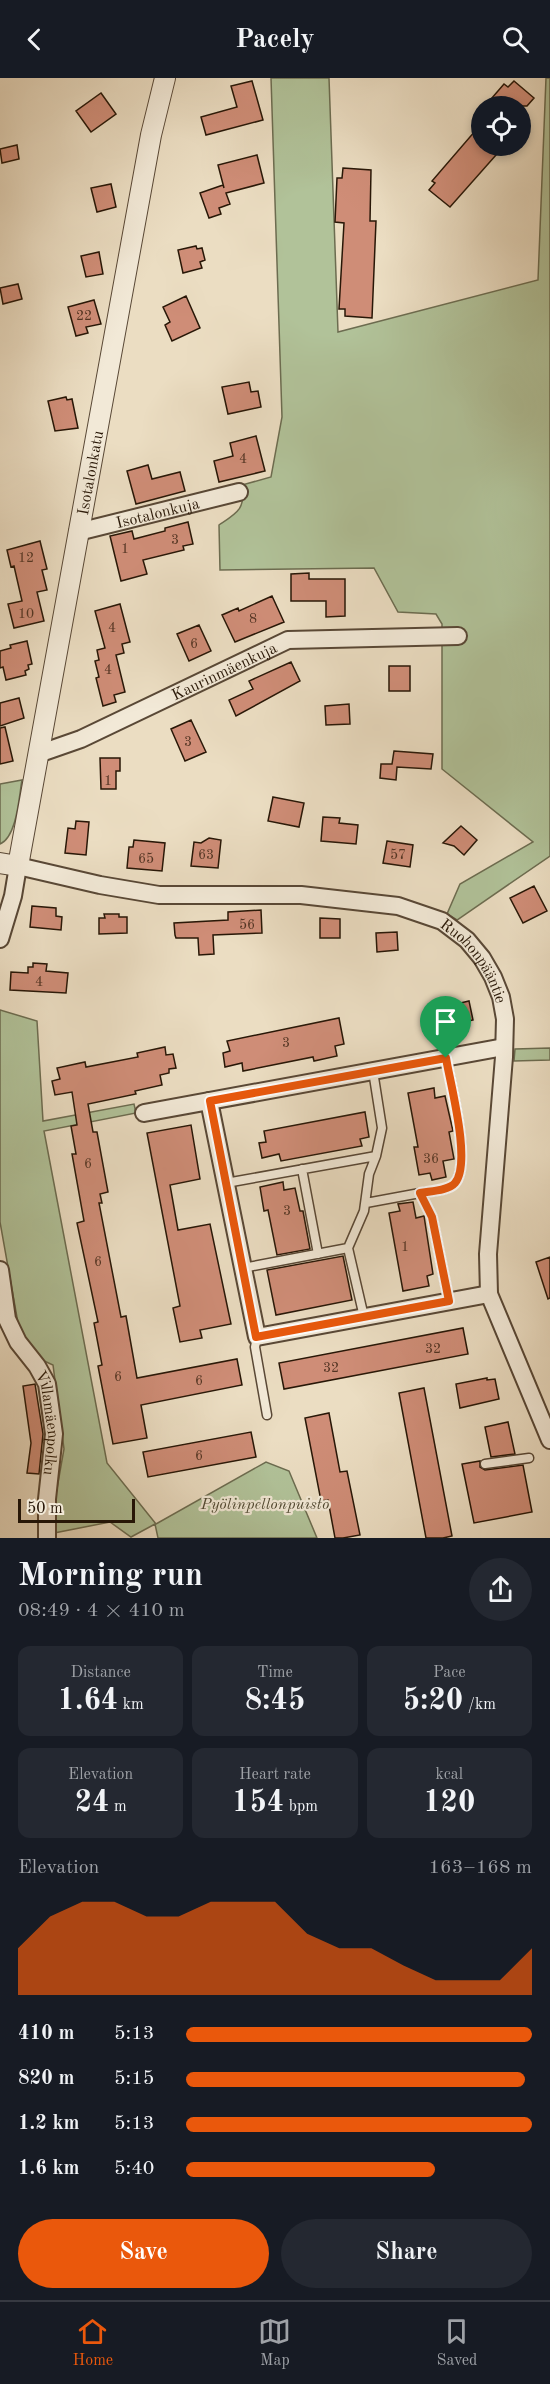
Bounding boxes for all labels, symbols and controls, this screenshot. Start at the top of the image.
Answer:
icon: back [18,23,51,56]
icon: search [499,23,532,56]
text: Pacely [235,26,315,53]
map controls [471,96,531,156]
button: locate [471,96,531,156]
house number: 22 [76,309,92,323]
street label: Isotalonkatu [76,429,107,517]
house number: 4 [239,452,247,466]
street label: Isotalonkuja [115,496,202,532]
house number: 3 [171,533,179,547]
house number: 1 [121,542,129,556]
house number: 12 [18,551,34,565]
house number: 10 [18,607,34,621]
house number: 8 [249,612,257,626]
house number: 4 [108,621,116,635]
house number: 6 [190,637,198,651]
street label: Kaurinmäenkuja [170,640,280,704]
house number: 4 [104,663,112,677]
house number: 3 [184,735,192,749]
house number: 1 [104,774,112,788]
house number: 63 [198,848,214,862]
house number: 57 [390,848,406,862]
house number: 65 [138,852,154,866]
street label: Ruohonpääntie [437,917,508,1005]
house number: 56 [239,918,255,932]
house number: 4 [35,975,43,989]
pin [420,996,471,1058]
icon: arrive [429,1005,462,1038]
house number: 3 [282,1036,290,1050]
house number: 36 [423,1152,439,1166]
house number: 6 [84,1157,92,1171]
house number: 3 [283,1204,291,1218]
house number: 1 [401,1240,409,1254]
house number: 6 [94,1255,102,1269]
house number: 32 [425,1342,441,1356]
house number: 32 [323,1361,339,1375]
street label: Villamäenpolku [31,1368,61,1476]
house number: 6 [114,1370,122,1384]
house number: 6 [195,1374,203,1388]
house number: 6 [195,1449,203,1463]
scale bar [18,1496,135,1524]
park label: Pyölinpellonpuisto [200,1497,329,1513]
text: 50 m [27,1501,63,1517]
button: share [469,1558,532,1621]
text: Morning run [18,1560,203,1593]
text: 08:49 · 4 × 410 m [18,1601,185,1621]
text: Distance [71,1665,131,1681]
text: Time [257,1665,293,1681]
text: Pace [433,1665,466,1681]
text: 1.64 [58,1686,118,1716]
text: 8:45 [245,1686,305,1716]
text: 5:20 [403,1686,463,1716]
text: km [118,1697,144,1713]
text: /km [463,1697,496,1713]
text: Elevation [68,1767,133,1783]
text: Heart rate [239,1767,311,1783]
text: kcal [436,1767,463,1783]
text: 24 [75,1788,109,1818]
text: 154 [232,1788,284,1818]
text: 120 [423,1788,475,1818]
text: m [109,1799,127,1815]
text: bpm [284,1799,318,1815]
text: Elevation [18,1858,99,1878]
text: 163–168 m [429,1858,532,1878]
text: 410 m [18,2024,74,2044]
text: 5:13 [114,2024,154,2044]
text: 820 m [18,2069,74,2089]
text: 5:15 [114,2069,154,2089]
text: 1.2 km [18,2114,80,2134]
text: 5:13 [114,2114,154,2134]
text: 1.6 km [18,2159,80,2179]
text: 5:40 [114,2159,154,2179]
button: Save [18,2219,269,2288]
button: Share [281,2219,532,2288]
tab: Home [73,2315,113,2371]
tab: Map [258,2315,291,2371]
tab: Saved [437,2315,477,2371]

